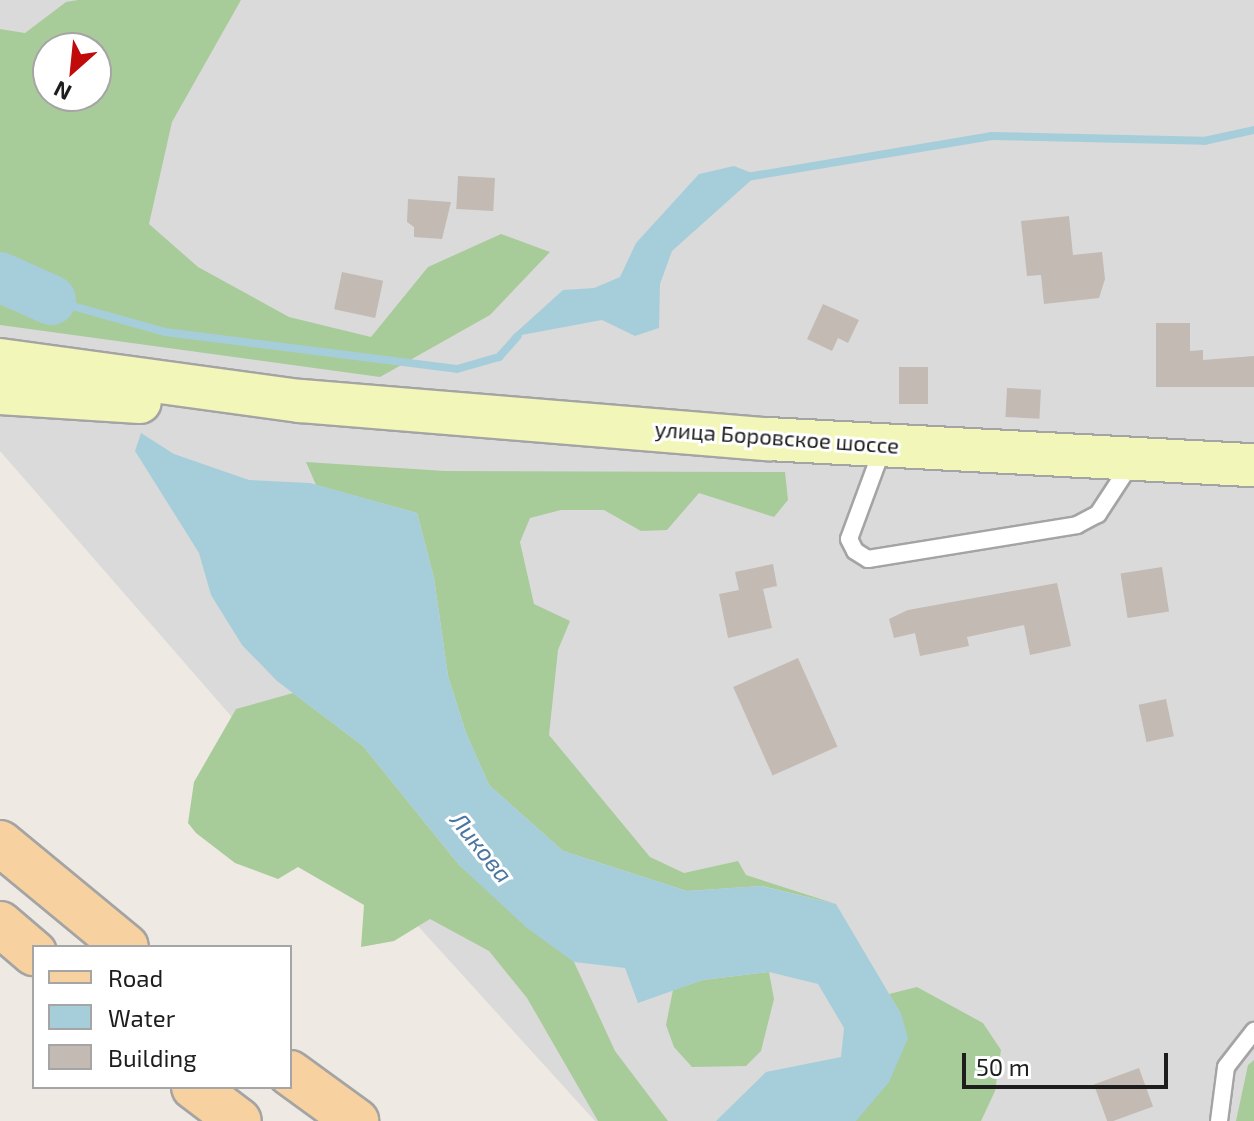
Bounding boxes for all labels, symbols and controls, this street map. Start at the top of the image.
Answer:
north arrow [32,32,112,112]
text: N [49,76,75,107]
street label: улица Боровское шоссе [654,415,900,459]
water label: Ликова [445,806,519,888]
legend [32,945,292,1089]
text: Road [108,963,163,992]
text: Water [108,1003,175,1032]
scale bar [966,1037,1172,1087]
text: Building [108,1043,197,1072]
text: 50 m [976,1052,1030,1081]

